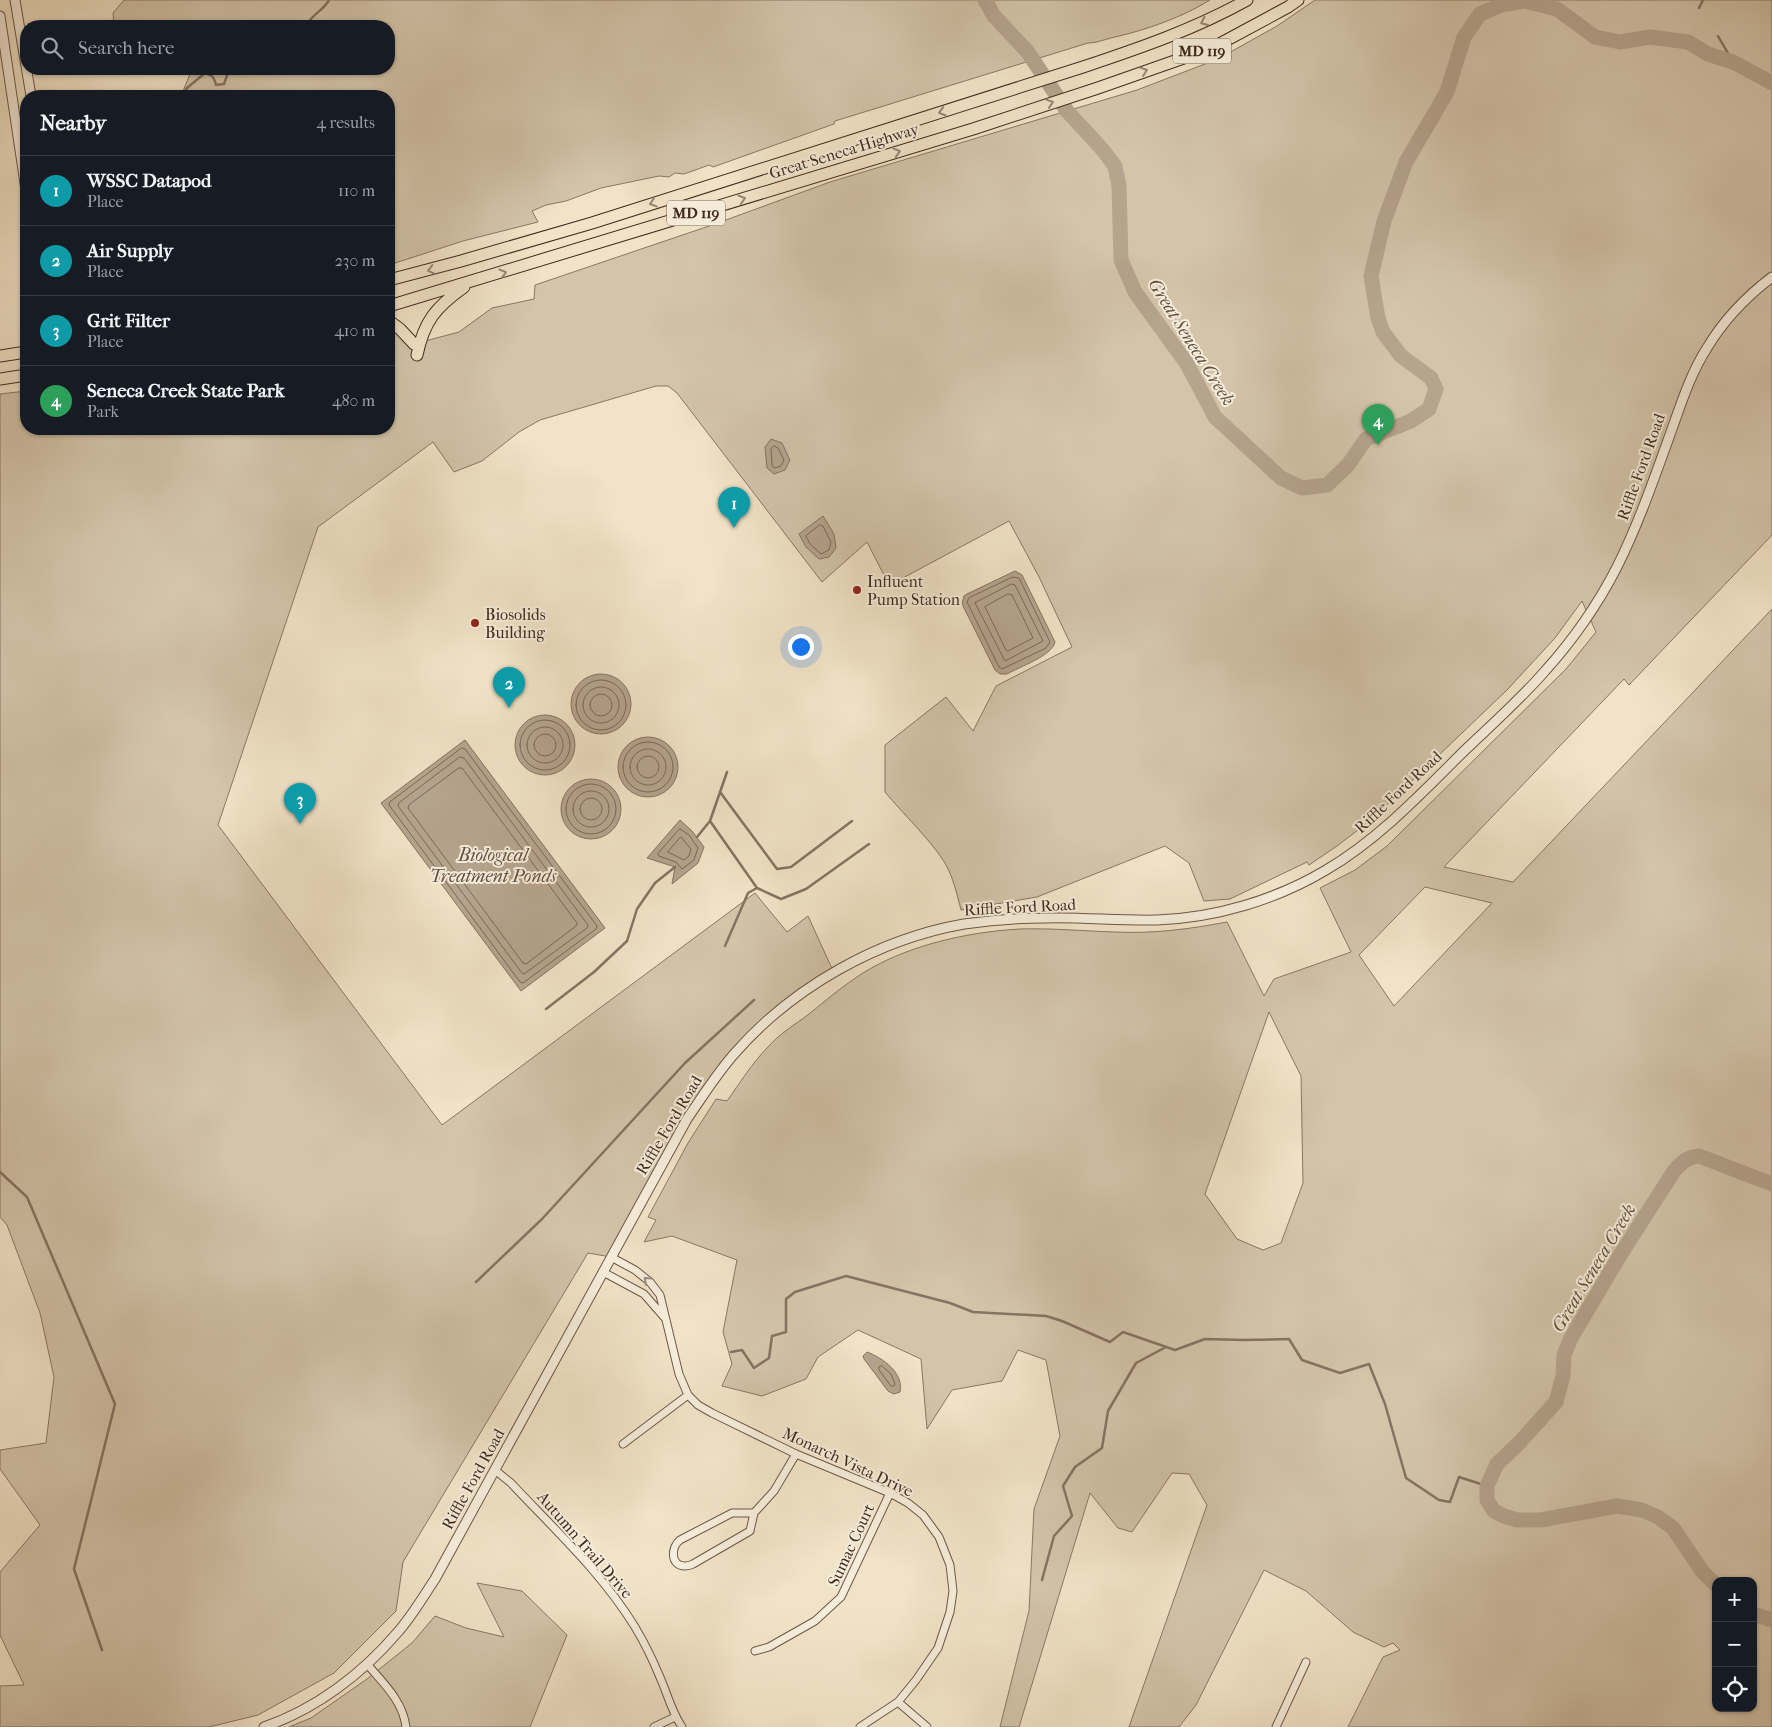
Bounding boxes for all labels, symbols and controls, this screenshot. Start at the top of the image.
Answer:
one-way arrow [1200,16,1209,27]
search box [20,20,395,75]
icon: search [38,34,66,62]
text: Search here [78,37,174,59]
road number: MD 119 [1173,38,1231,64]
one-way arrow [1140,67,1148,77]
one-way arrow [1045,99,1054,109]
one-way arrow [938,106,946,116]
text: Nearby [40,111,106,135]
text: 4 results [317,113,375,132]
street label: Great Seneca Highway [767,119,922,183]
one-way arrow [892,147,901,157]
text: WSSC Datapod [87,170,211,192]
text: 1 [53,181,59,200]
text: 110 m [338,181,375,200]
text: Place [87,192,123,211]
one-way arrow [737,195,745,205]
one-way arrow [650,197,658,207]
road number: MD 119 [667,200,725,226]
text: Air Supply [87,240,173,262]
text: 2 [52,251,60,270]
text: 230 m [335,251,375,270]
text: Place [87,262,123,281]
one-way arrow [427,264,435,274]
one-way arrow [498,268,506,278]
water label: Great Seneca Creek [1144,275,1238,409]
text: Grit Filter [87,310,170,332]
text: 3 [53,321,59,340]
text: 410 m [334,321,375,340]
text: Place [87,332,123,351]
text: Seneca Creek State Park [87,380,284,402]
text: 4 [51,391,61,410]
text: 480 m [332,391,375,410]
text: Park [87,402,119,421]
pin: 4 [1362,404,1394,445]
street label: Riffle Ford Road [1613,411,1669,523]
pin: 1 [718,487,750,528]
place label: Influent Pump Station [867,572,961,609]
marker: Influent Pump Station [851,584,863,596]
place label: Biosolids Building [485,605,546,642]
marker: Biosolids Building [469,617,481,629]
your location [788,634,814,660]
pin: 2 [493,667,525,708]
street label: Riffle Ford Road [1351,747,1446,837]
pin: 3 [284,783,316,824]
water label: Biological Treatment Ponds [430,845,557,887]
street label: Riffle Ford Road [964,895,1077,919]
street label: Riffle Ford Road [632,1072,706,1178]
water label: Great Seneca Creek [1548,1200,1640,1336]
one-way arrow [643,1277,652,1286]
street label: Monarch Vista Drive [780,1423,916,1501]
street label: Riffle Ford Road [438,1425,509,1533]
street label: Autumn Trail Drive [533,1487,637,1602]
street label: Sumac Court [824,1500,879,1589]
map controls [1712,1577,1757,1712]
button: + [1712,1577,1757,1622]
button: − [1712,1622,1757,1667]
button: locate [1712,1667,1757,1712]

